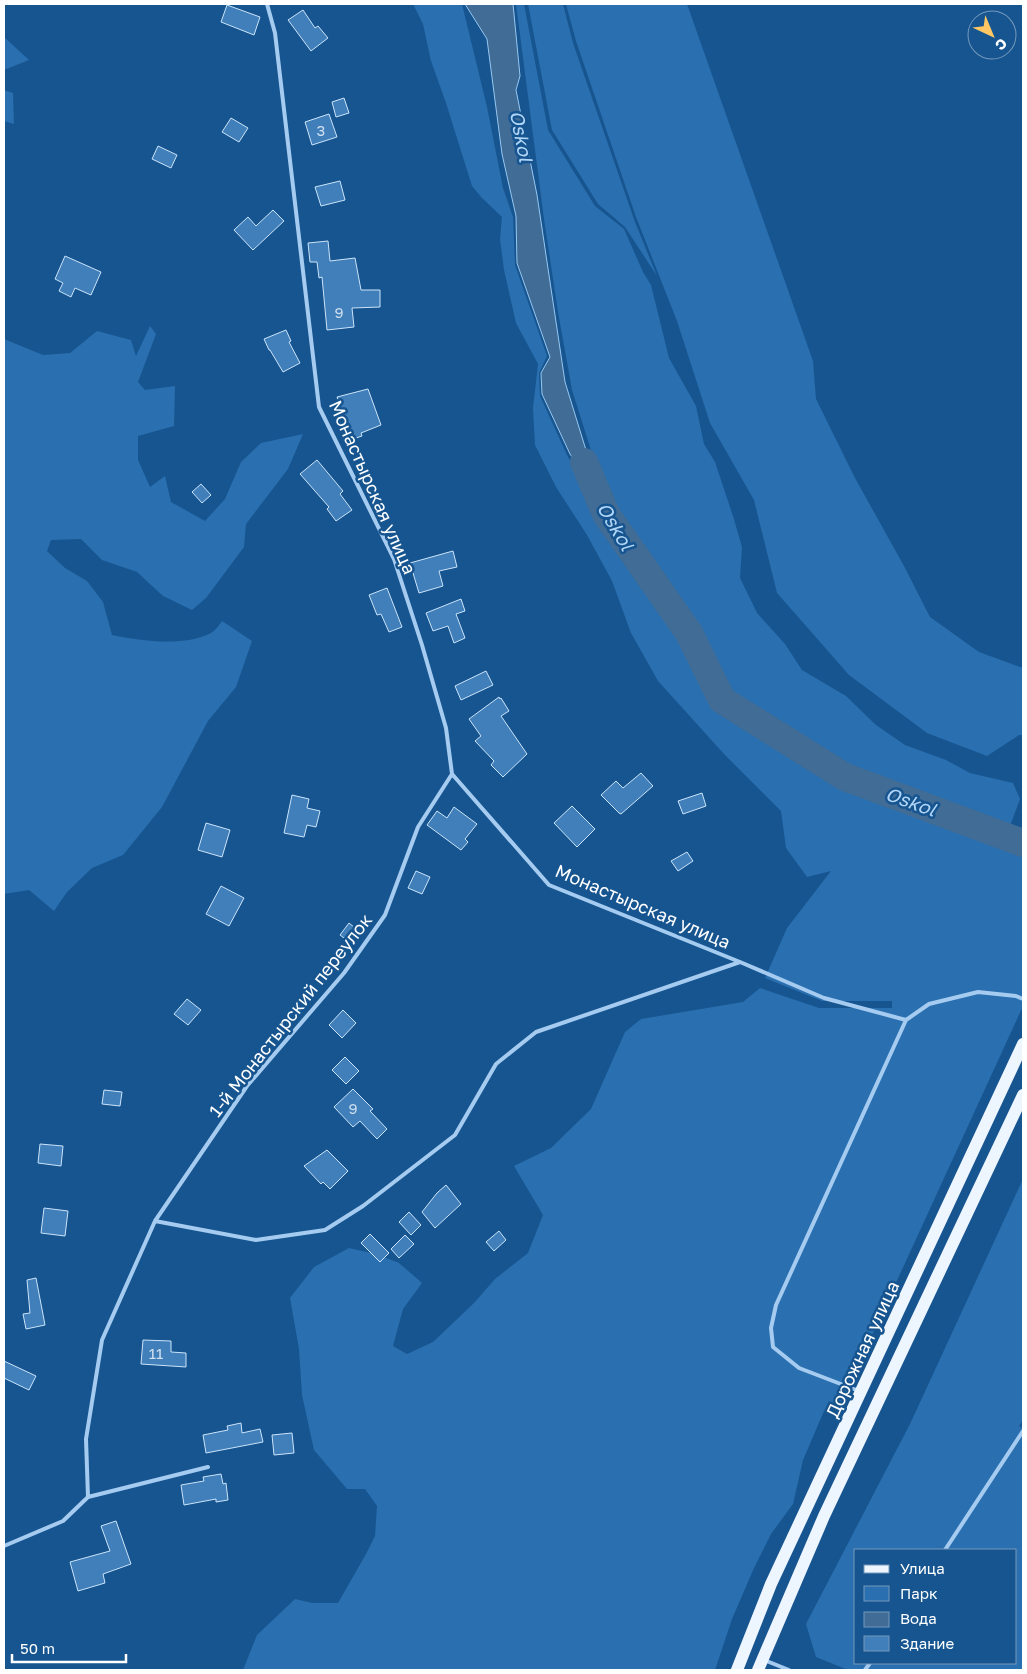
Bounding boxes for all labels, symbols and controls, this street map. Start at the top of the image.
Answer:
north arrow [967,10,1017,60]
text: С [992,35,1011,54]
water label: Oskol [506,108,538,165]
house number: 3 [317,121,325,139]
house number: 9 [334,303,344,321]
street label: Монастырская улица [325,397,421,577]
water label: Oskol [593,498,640,555]
water label: Oskol [883,781,940,821]
street label: Монастырская улица [552,859,734,953]
street label: 1-й Монастырский переулок [204,909,376,1121]
house number: 9 [348,1099,358,1117]
street label: Дорожная улица [821,1277,903,1421]
house number: 11 [149,1344,163,1362]
legend [854,1549,1017,1664]
text: Улица [900,1559,945,1577]
text: Парк [900,1584,938,1602]
text: Вода [900,1609,937,1627]
scale bar [12,1632,126,1664]
text: Здание [900,1634,954,1652]
text: 50 m [20,1639,55,1657]

